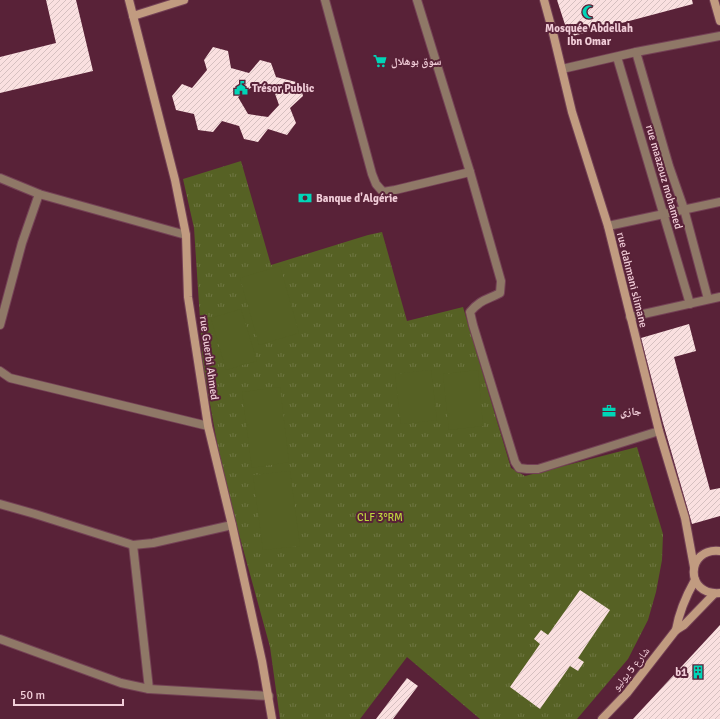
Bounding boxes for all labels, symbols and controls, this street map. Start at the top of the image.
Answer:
mosque icon: Mosquée Abdellah Ibn Omar [581,4,597,20]
place label: Mosquée Abdellah Ibn Omar [545,22,633,48]
supermarket icon: سوق بوهلال [372,53,388,69]
place label: سوق بوهلال [391,55,442,69]
public building icon: Trésor Public [233,80,249,96]
place label: Trésor Public [252,82,314,95]
street label: rue maazouz mohamed [643,123,685,231]
bank icon: Banque d'Algérie [297,190,313,206]
place label: Banque d'Algérie [316,192,398,205]
street label: rue dahmani slimane [614,231,650,329]
street label: rue Guerbi Ahmed [197,315,221,401]
office icon: جازي [601,403,617,419]
place label: جازي [620,405,641,419]
park label: CLF 3°RM [357,511,403,524]
street label: شارع 5 يوليو [610,645,652,693]
building icon: b1 [690,664,706,680]
place label: b1 [675,666,687,679]
scale bar [14,681,123,707]
text: 50 m [20,688,45,703]

